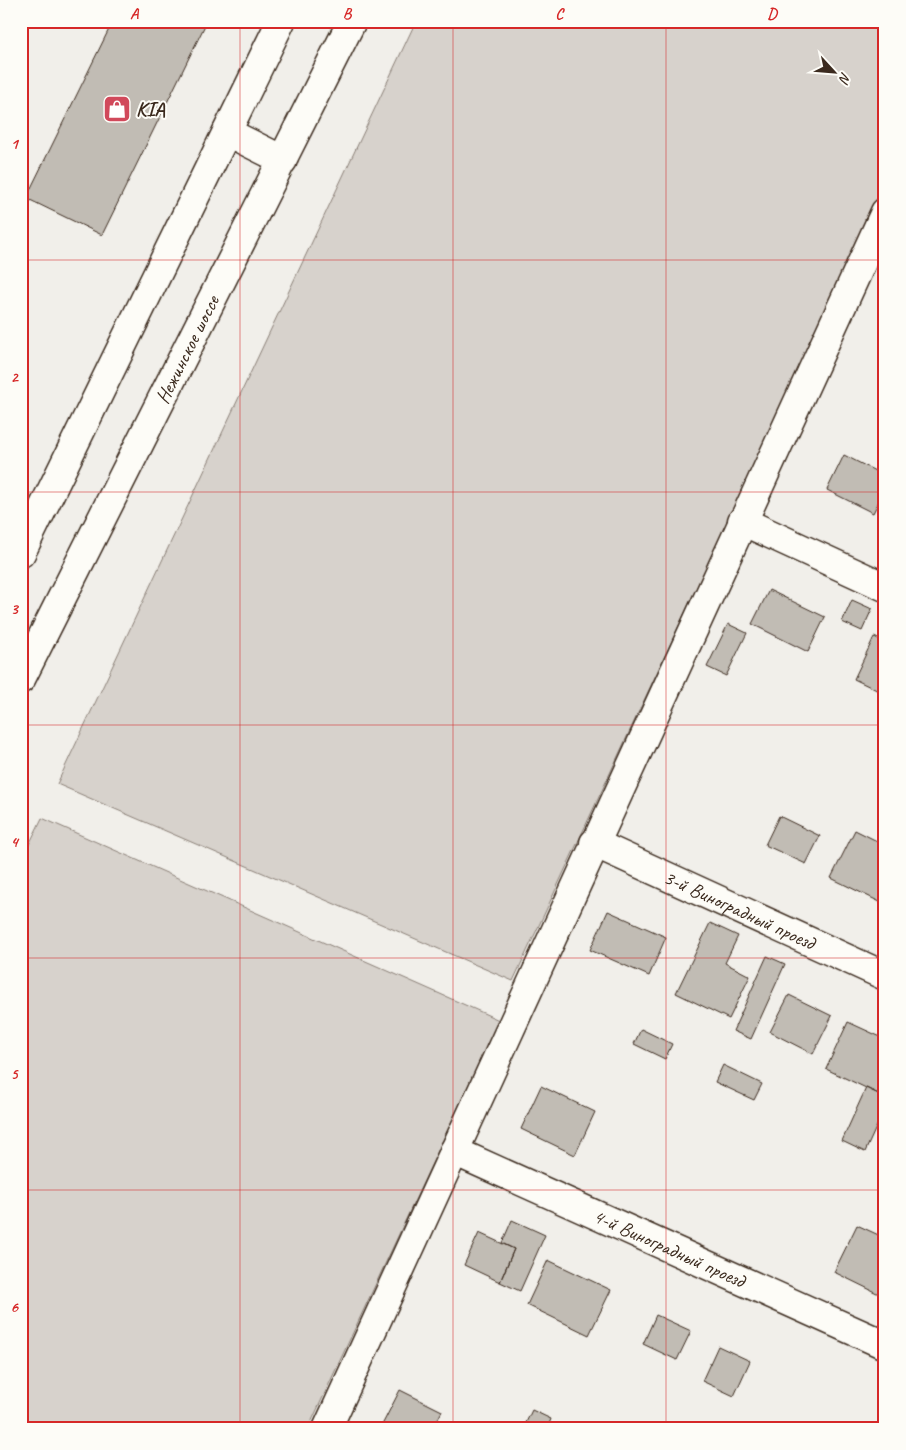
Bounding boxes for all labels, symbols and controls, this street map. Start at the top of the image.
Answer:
text: A [130,4,140,24]
text: B [343,4,353,24]
text: C [555,4,565,24]
text: D [767,4,778,24]
north arrow [808,48,858,98]
text: N [835,70,855,87]
shop icon: KIA [102,94,132,124]
place label: KIA [136,97,165,122]
text: 1 [10,134,19,154]
street label: Нежинское шоссе [149,290,225,408]
text: 2 [10,367,19,387]
text: 3 [10,599,19,619]
text: 4 [10,832,19,852]
street label: 3-й Виноградный проезд [660,864,821,956]
text: 5 [11,1064,20,1084]
street label: 4-й Виноградный проезд [590,1203,751,1294]
text: 6 [10,1297,19,1317]

